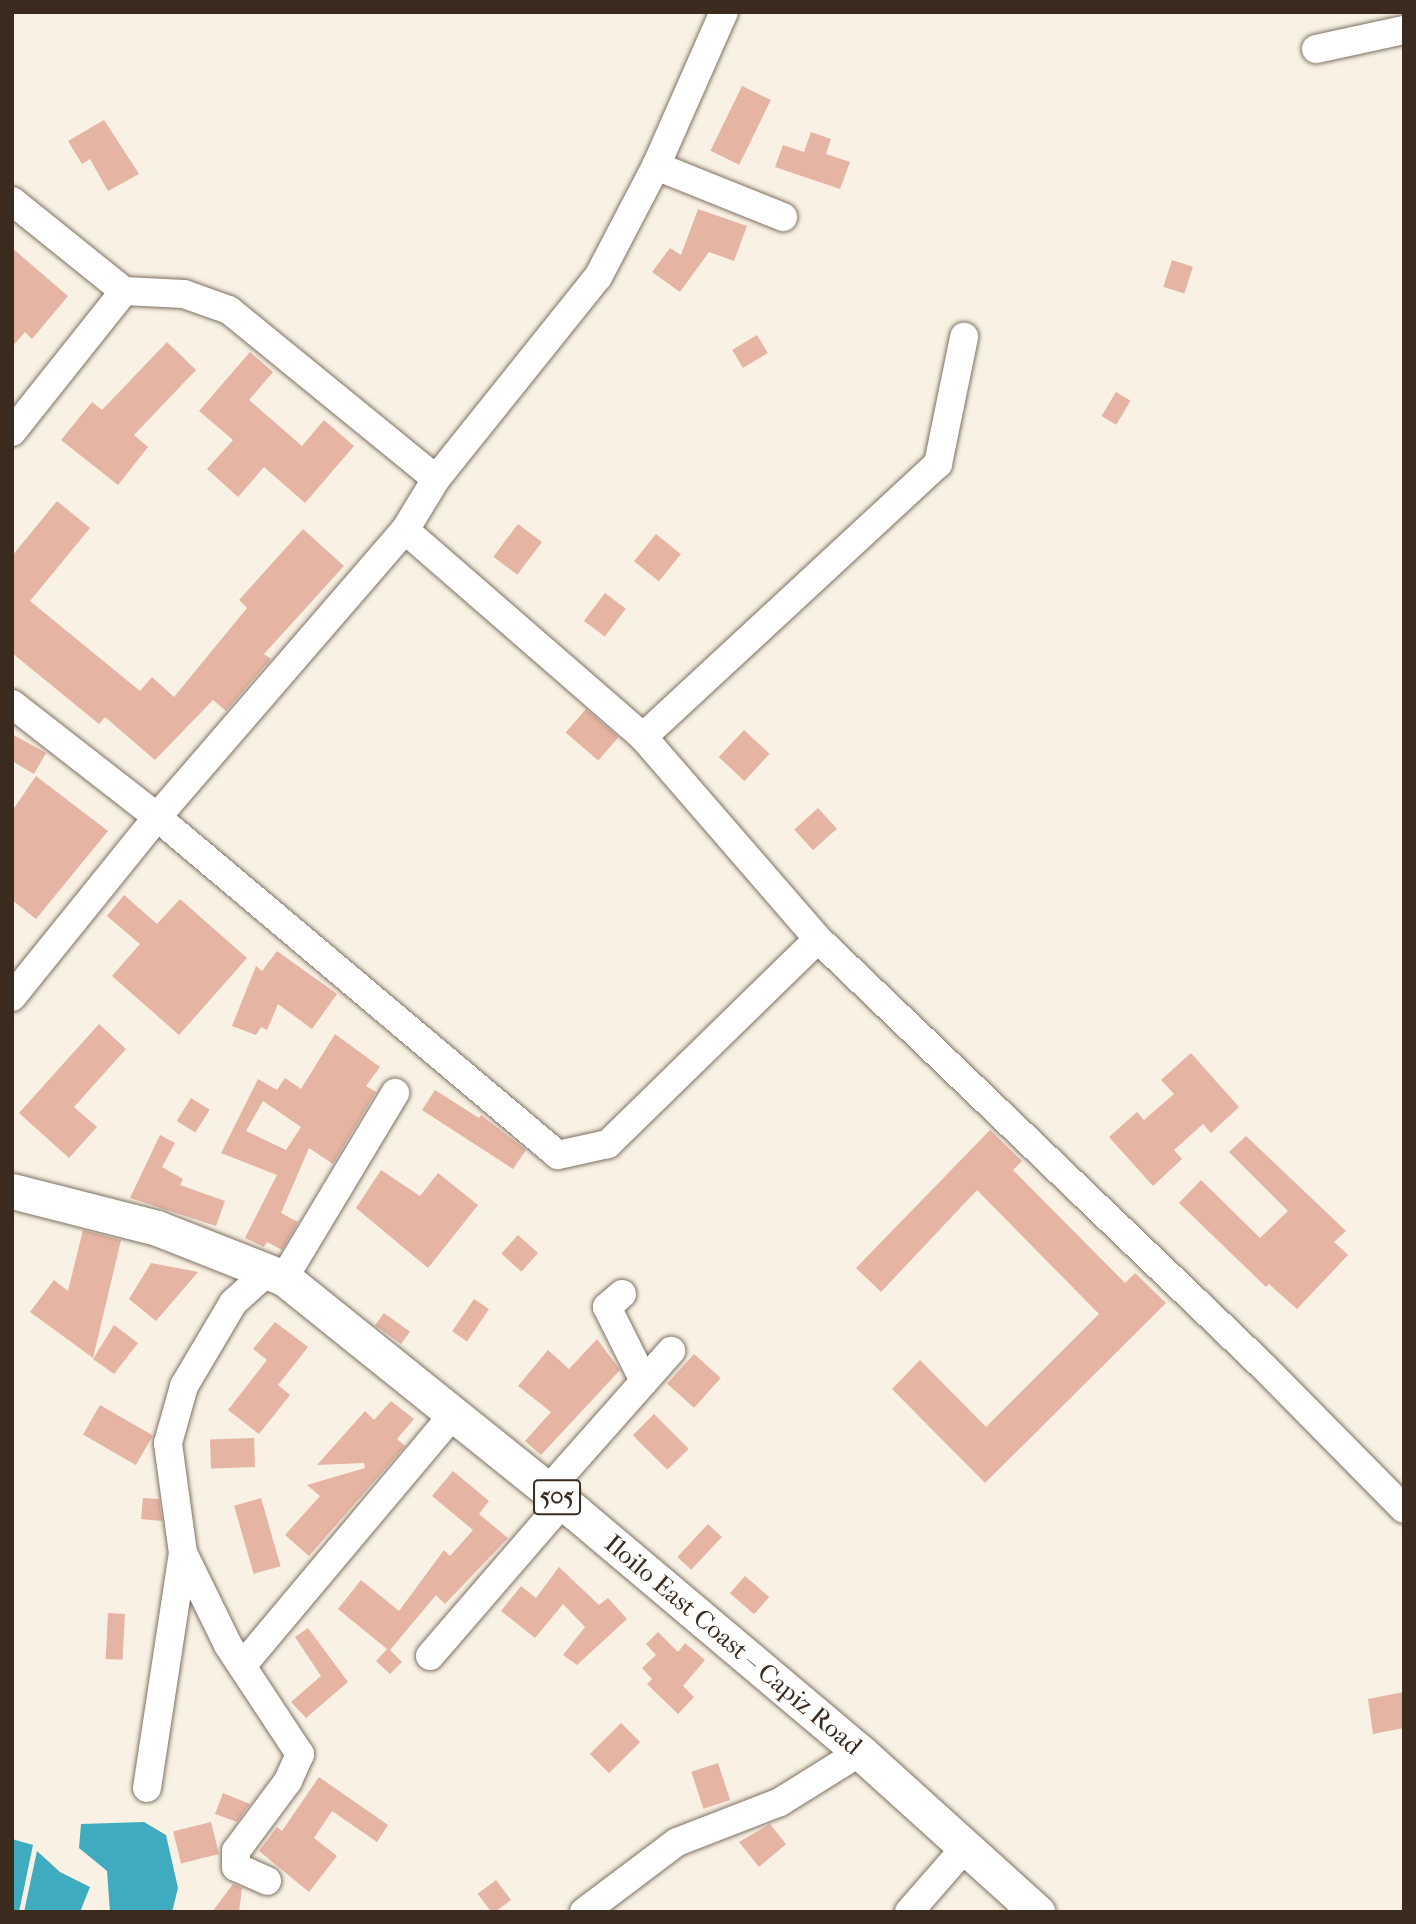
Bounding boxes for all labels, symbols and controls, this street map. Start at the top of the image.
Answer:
road number: 505 [532,1476,582,1518]
street label: Iloilo East Coast – Capiz Road [598,1528,868,1762]

